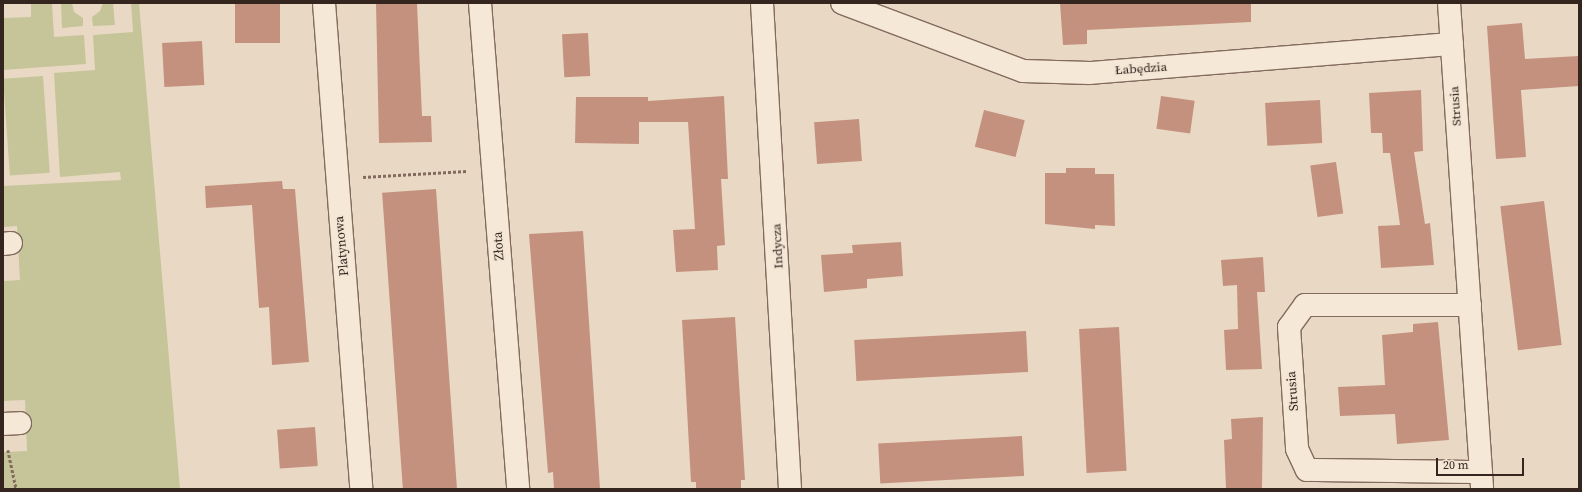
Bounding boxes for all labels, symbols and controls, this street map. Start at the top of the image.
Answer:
street label: Łabędzia [1114,59,1168,79]
street label: Strusia [1447,86,1465,126]
street label: Platynowa [332,215,352,277]
street label: Indycza [769,223,787,269]
street label: Złota [490,231,508,261]
street label: Strusia [1284,371,1302,411]
scale bar [1438,450,1526,476]
text: 20 m [1443,457,1469,473]

